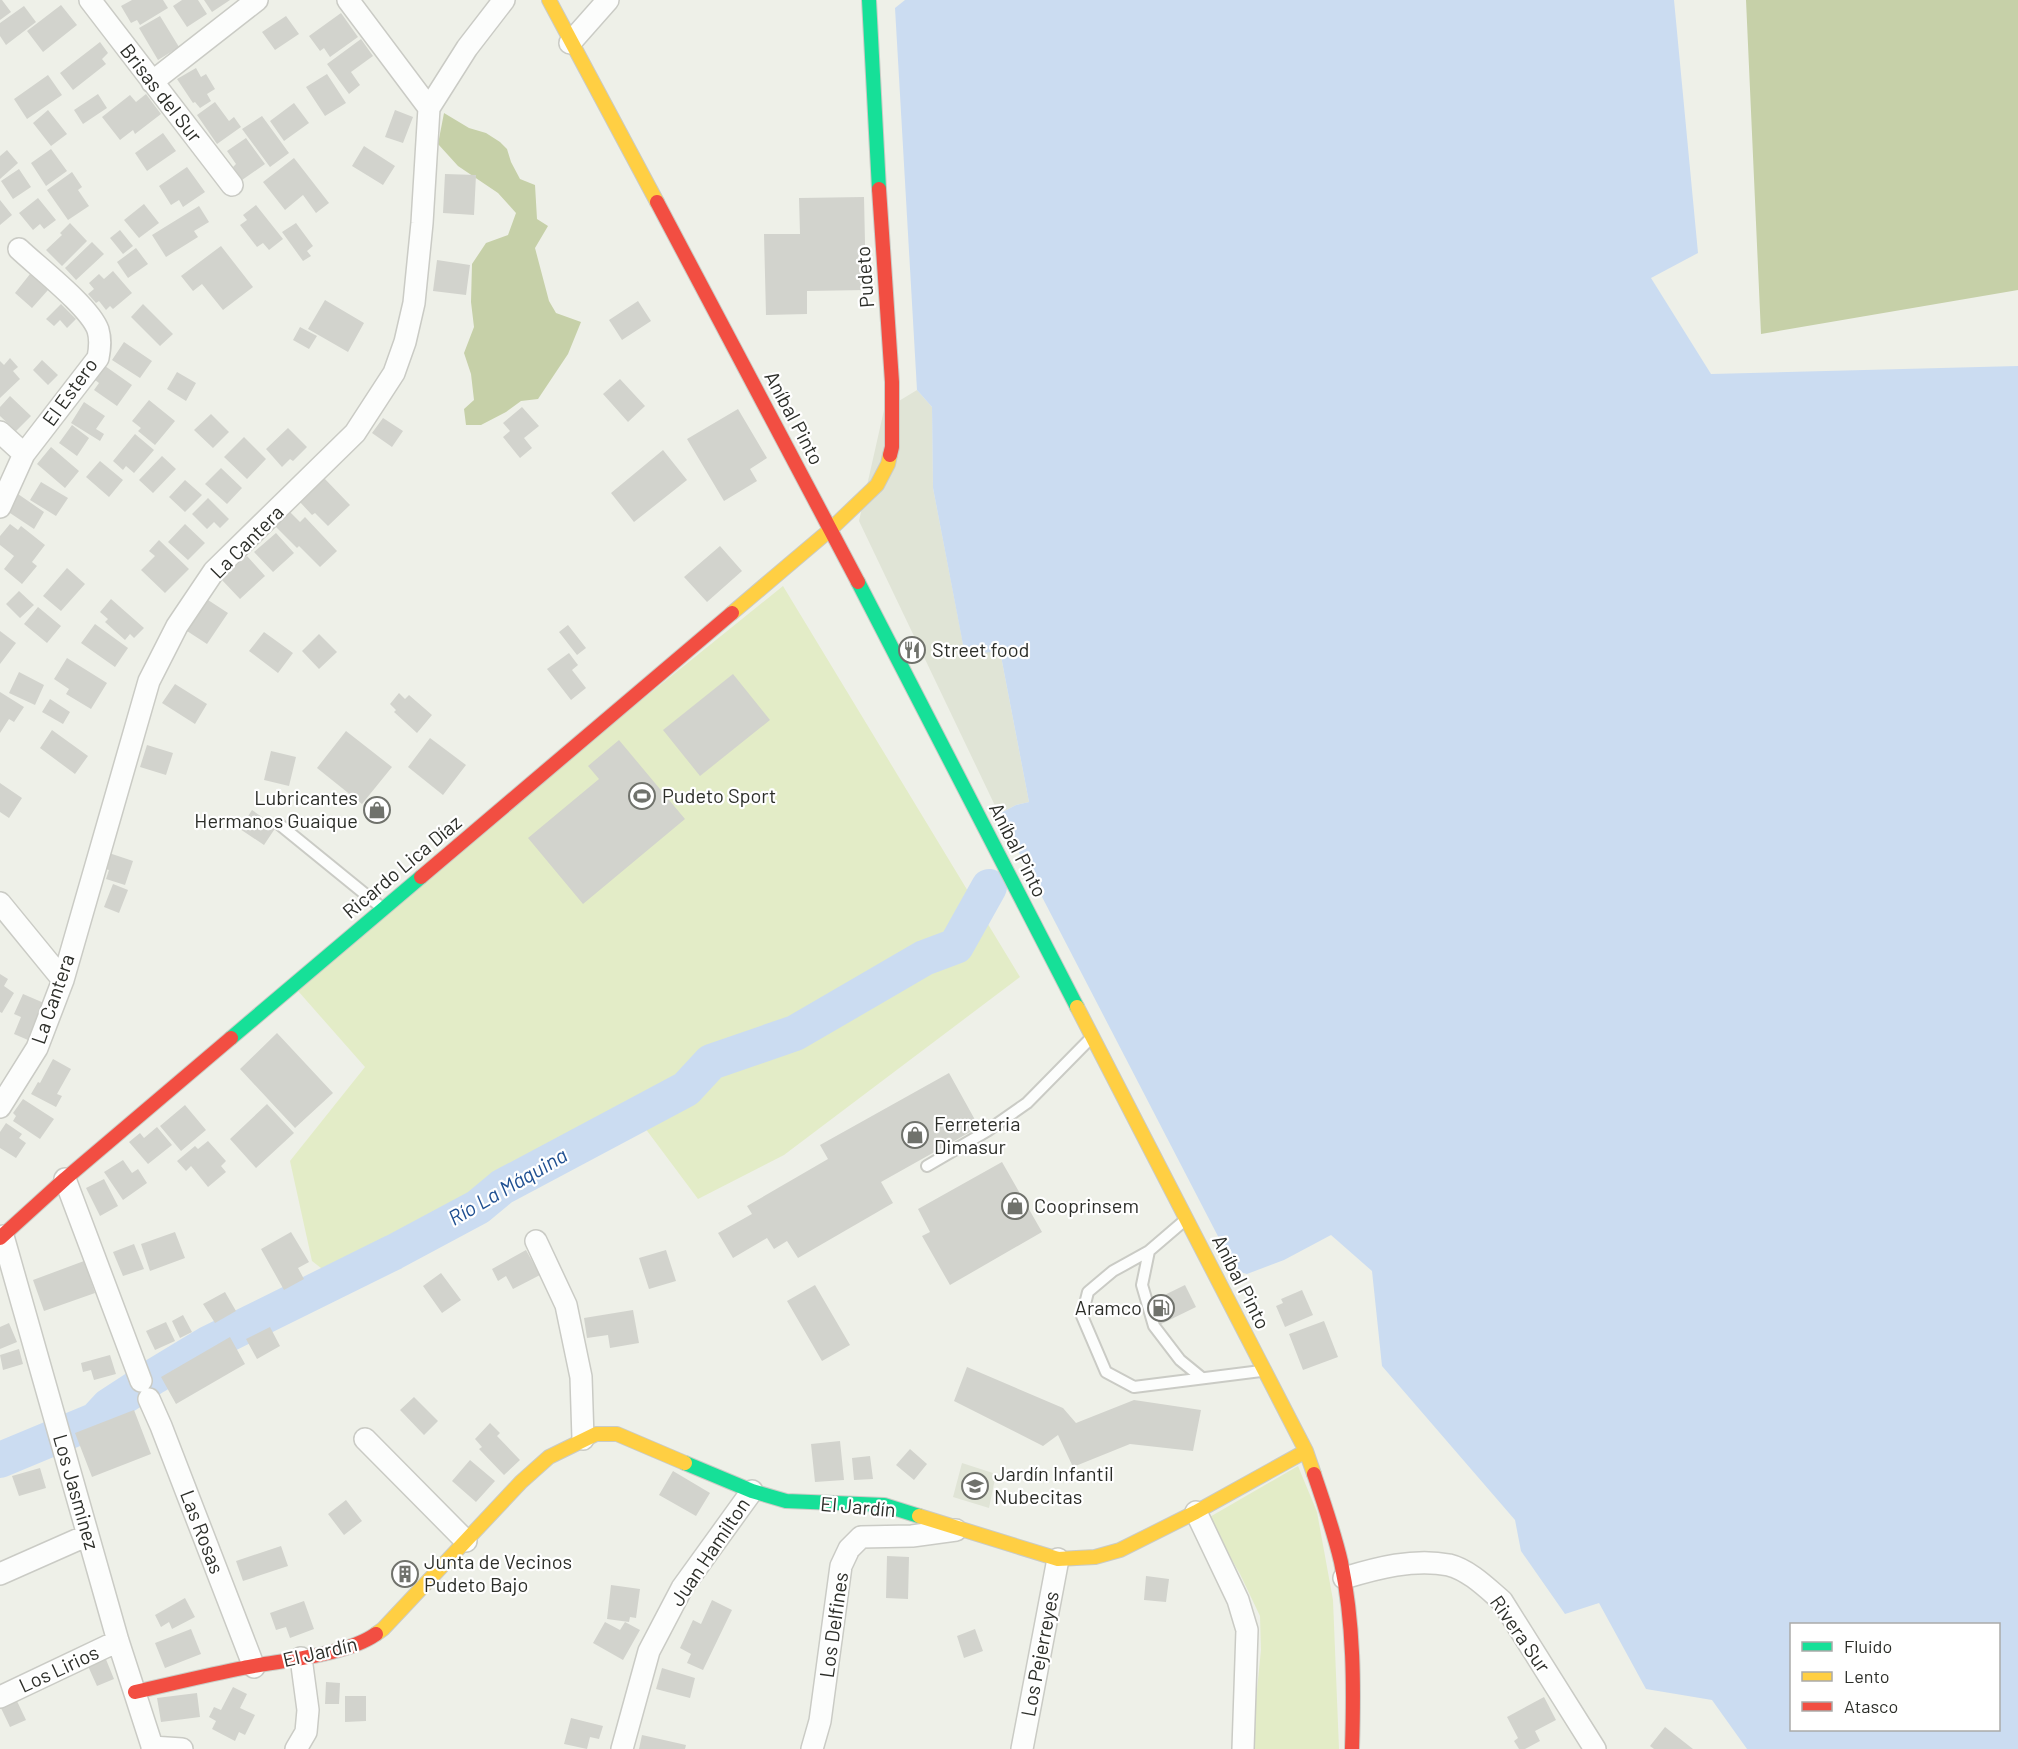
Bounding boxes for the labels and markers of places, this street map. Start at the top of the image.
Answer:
restaurant icon: Street food [897,635,927,665]
place label: Street food [932,637,1030,661]
sports icon: Pudeto Sport [627,781,657,811]
place label: Pudeto Sport [662,783,776,807]
place label: Lubricantes Hermanos Guaique [194,785,358,832]
shop icon: Lubricantes Hermanos Guaique [362,795,392,825]
place label: Ferreteria Dimasur [934,1111,1020,1158]
shop icon: Ferreteria Dimasur [900,1120,930,1150]
shop icon: Cooprinsem [1000,1191,1030,1221]
place label: Cooprinsem [1034,1193,1139,1217]
fuel station icon: Aramco [1146,1293,1176,1323]
place label: Aramco [1075,1295,1142,1319]
place label: Jardín Infantil Nubecitas [994,1461,1114,1508]
school or university icon: Jardín Infantil Nubecitas [960,1471,990,1501]
place label: Junta de Vecinos Pudeto Bajo [424,1549,572,1596]
building icon: Junta de Vecinos Pudeto Bajo [390,1559,420,1589]

